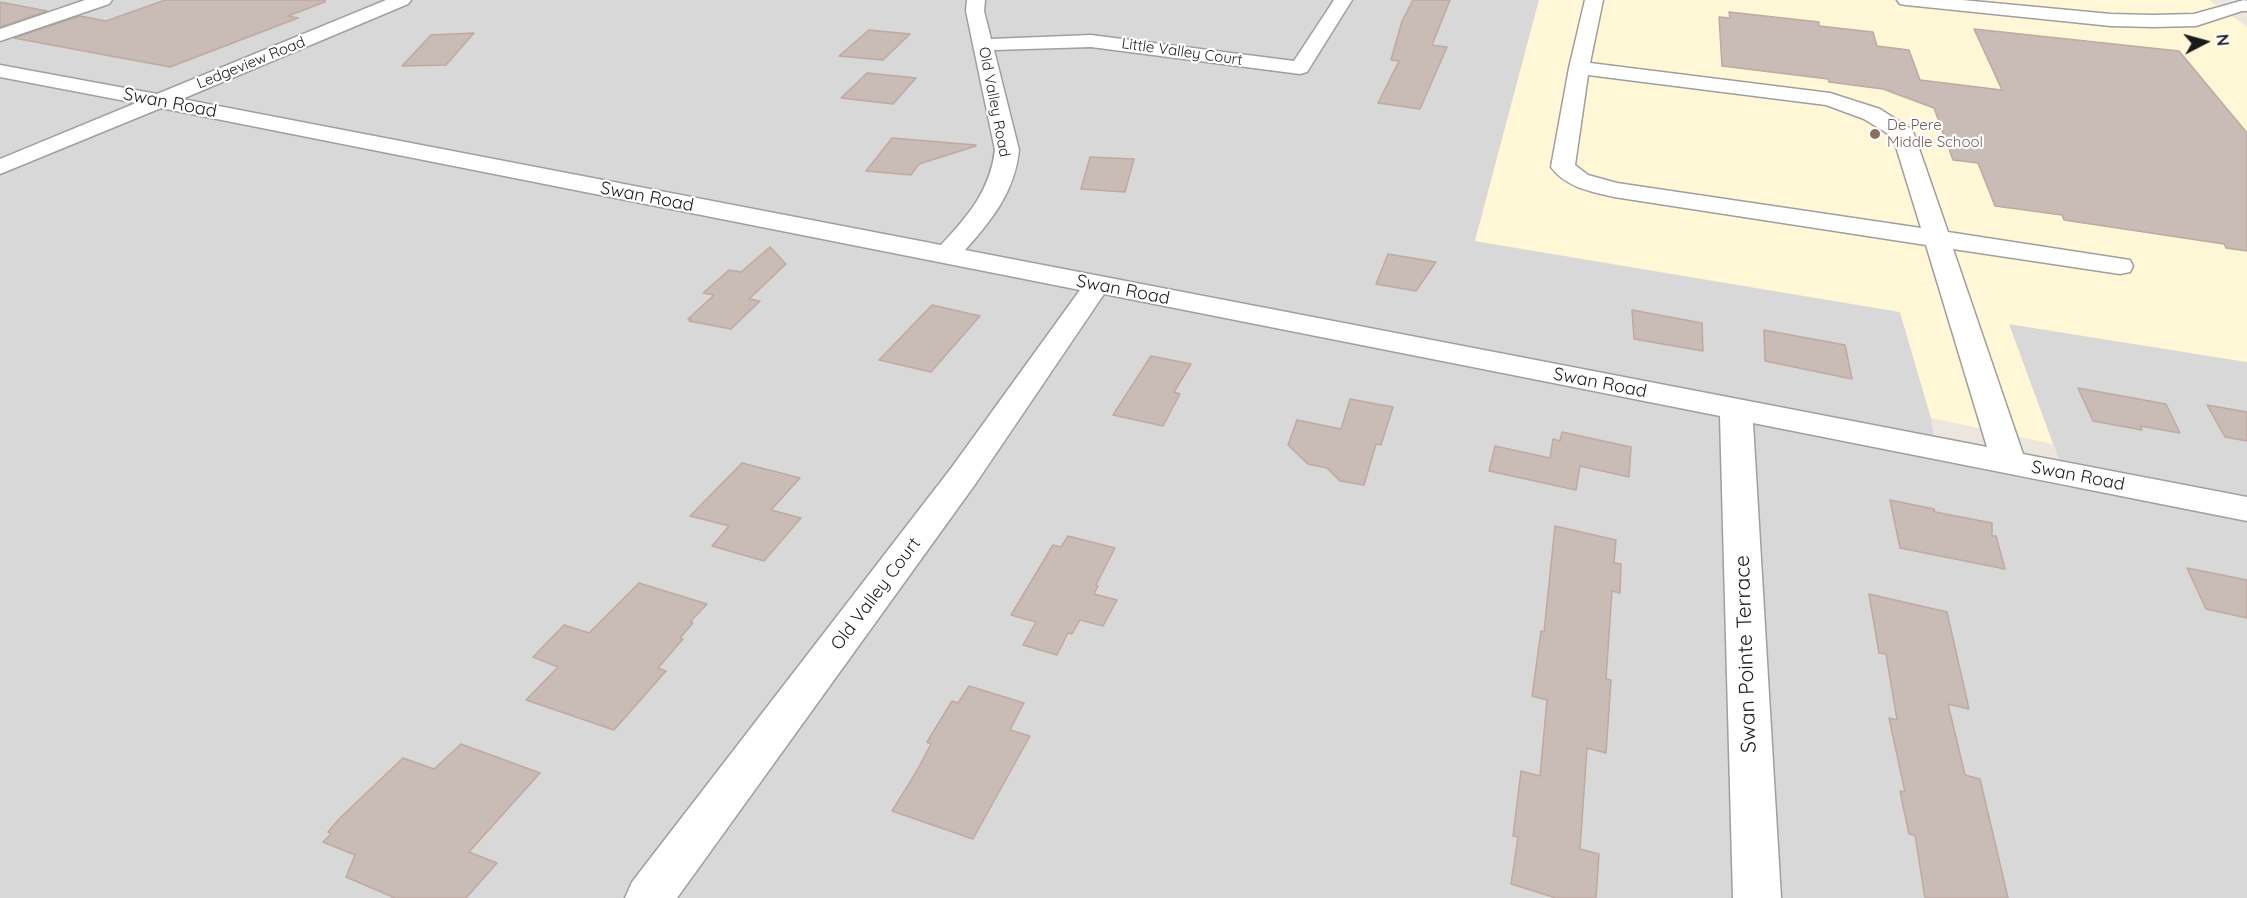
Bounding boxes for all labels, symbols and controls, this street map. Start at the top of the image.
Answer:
north arrow [2175,12,2235,72]
street label: Ledgeview Road [194,33,308,93]
text: N [2212,33,2233,47]
street label: Little Valley Court [1120,35,1244,69]
street label: Old Valley Road [974,45,1014,159]
street label: Swan Road [122,83,218,123]
place label: De Pere Middle School [1887,116,1983,151]
marker: De Pere Middle School [1868,127,1882,141]
street label: Swan Road [599,177,695,217]
street label: Swan Road [1075,270,1171,310]
street label: Swan Road [1552,363,1648,403]
street label: Swan Road [2030,456,2126,496]
street label: Old Valley Court [827,533,925,655]
street label: Swan Pointe Terrace [1730,555,1762,753]

